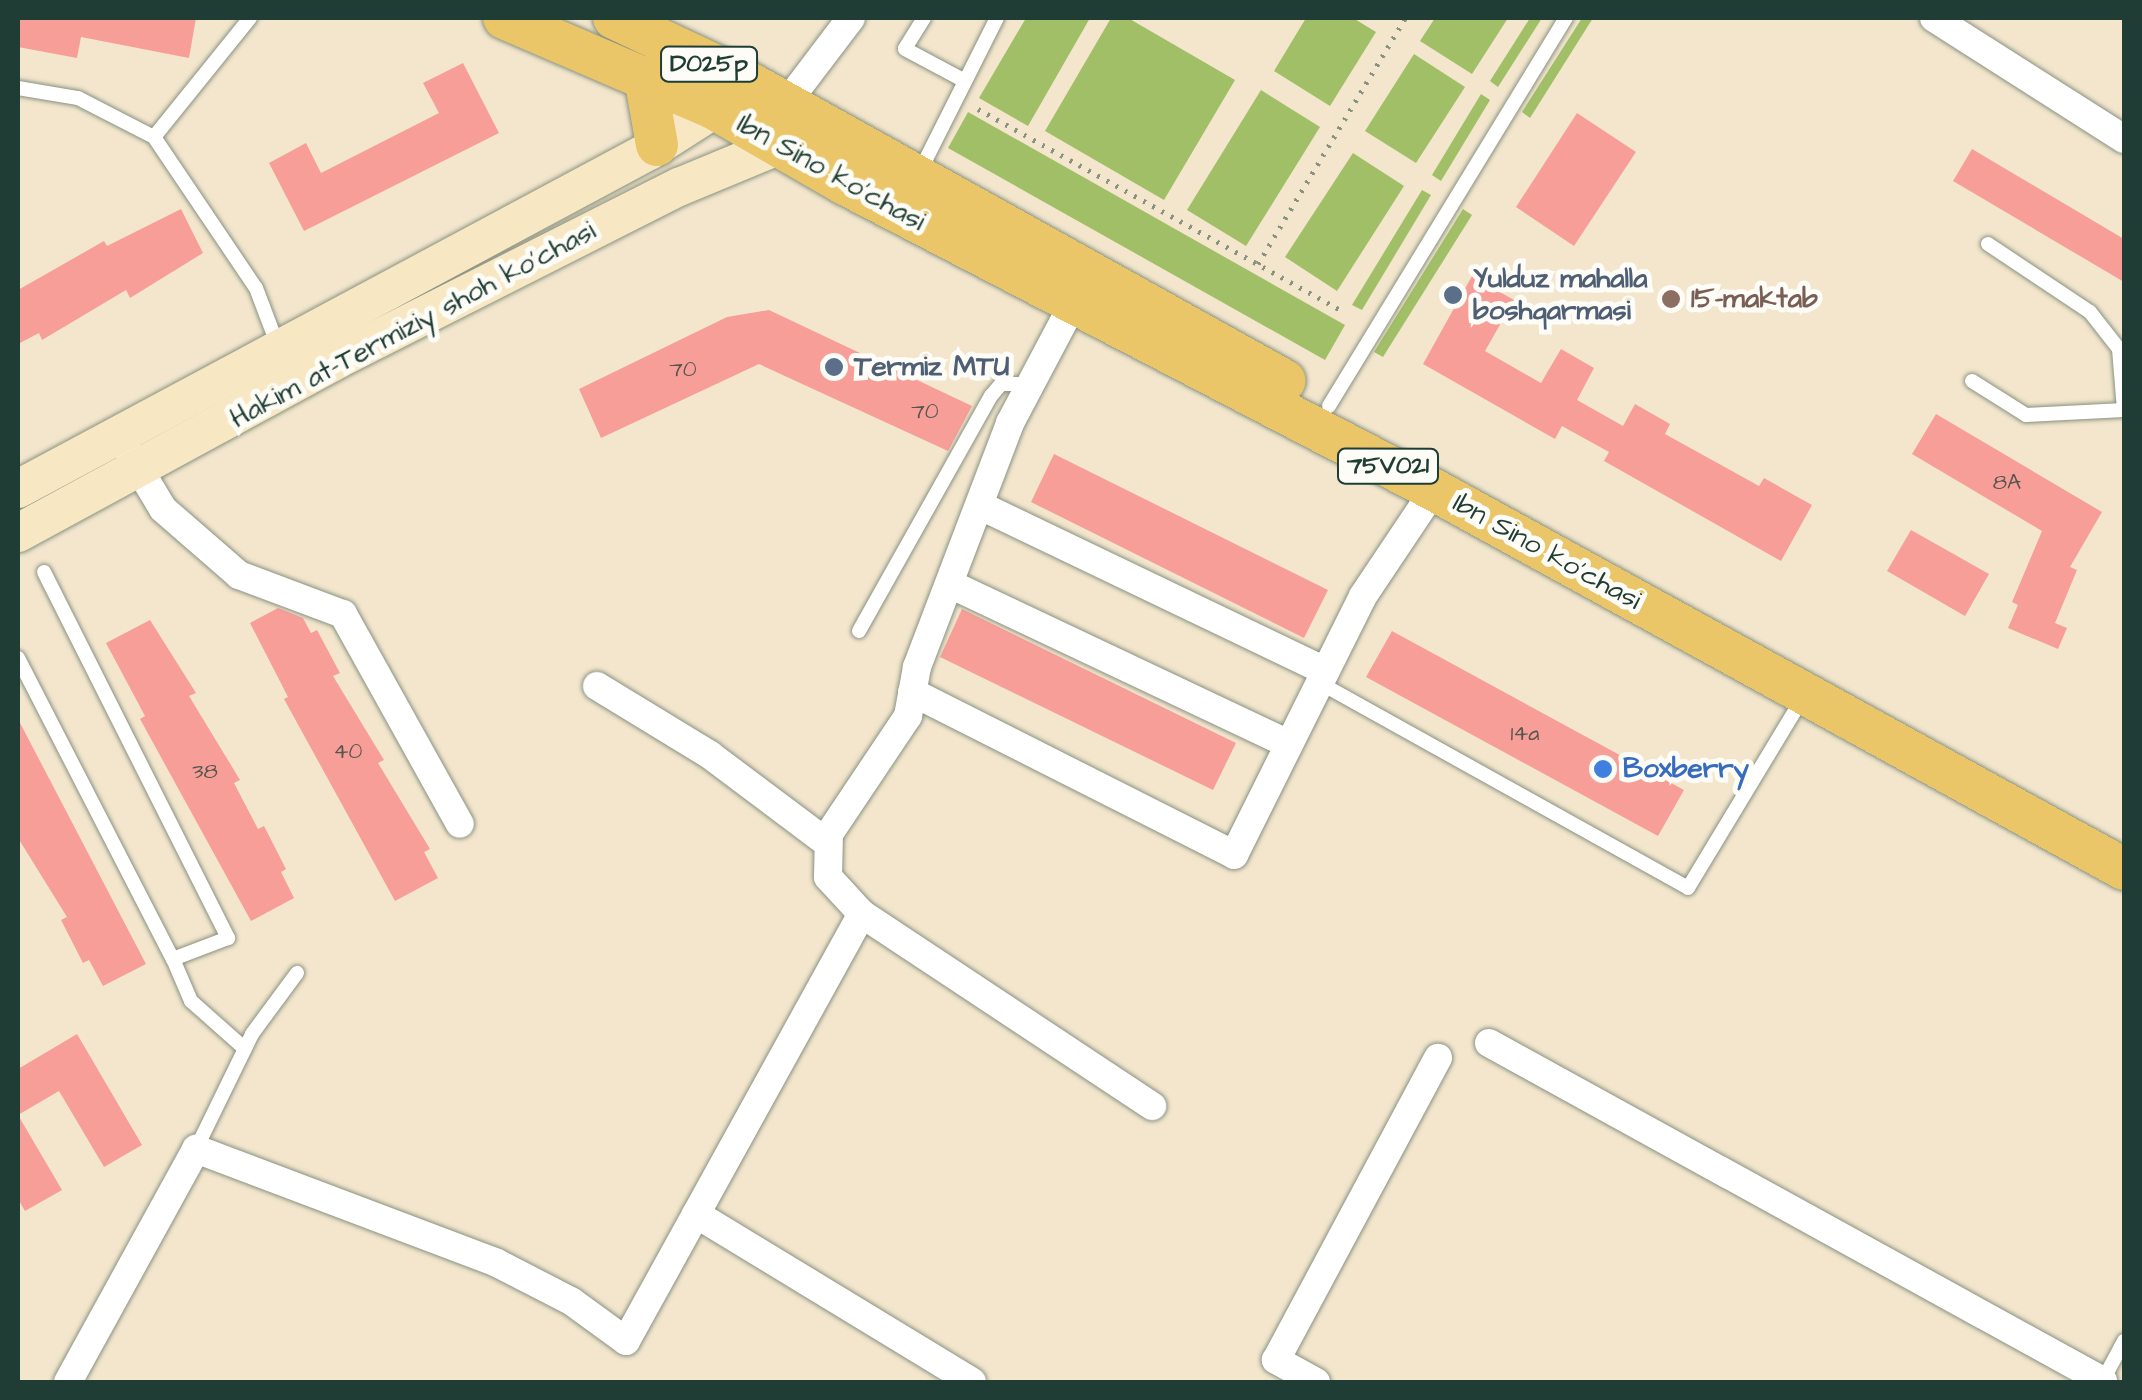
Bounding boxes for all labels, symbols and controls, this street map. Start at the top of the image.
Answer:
road number: D025p [659,44,759,84]
street label: Ibn Sino ko'chasi [731,107,931,239]
street label: Hakim at-Termiziy shoh ko'chasi [225,214,601,436]
place label: Yulduz mahalla boshqarmasi [1473,262,1647,328]
place label: 15-maktab [1691,282,1818,316]
marker: Yulduz mahalla boshqarmasi [1442,284,1464,306]
marker: 15-maktab [1660,288,1682,310]
place label: Termiz MTU [854,350,1009,384]
marker: Termiz MTU [823,356,845,378]
house number: 70 [669,357,697,383]
house number: 70 [911,399,939,425]
road number: 75V021 [1336,446,1440,486]
house number: 8A [1993,470,2021,496]
street label: Ibn Sino ko'chasi [1447,486,1647,618]
house number: 14a [1511,721,1539,747]
house number: 40 [334,739,362,765]
place label: Boxberry [1623,752,1749,786]
marker: Boxberry [1592,758,1614,780]
house number: 38 [192,759,218,785]

